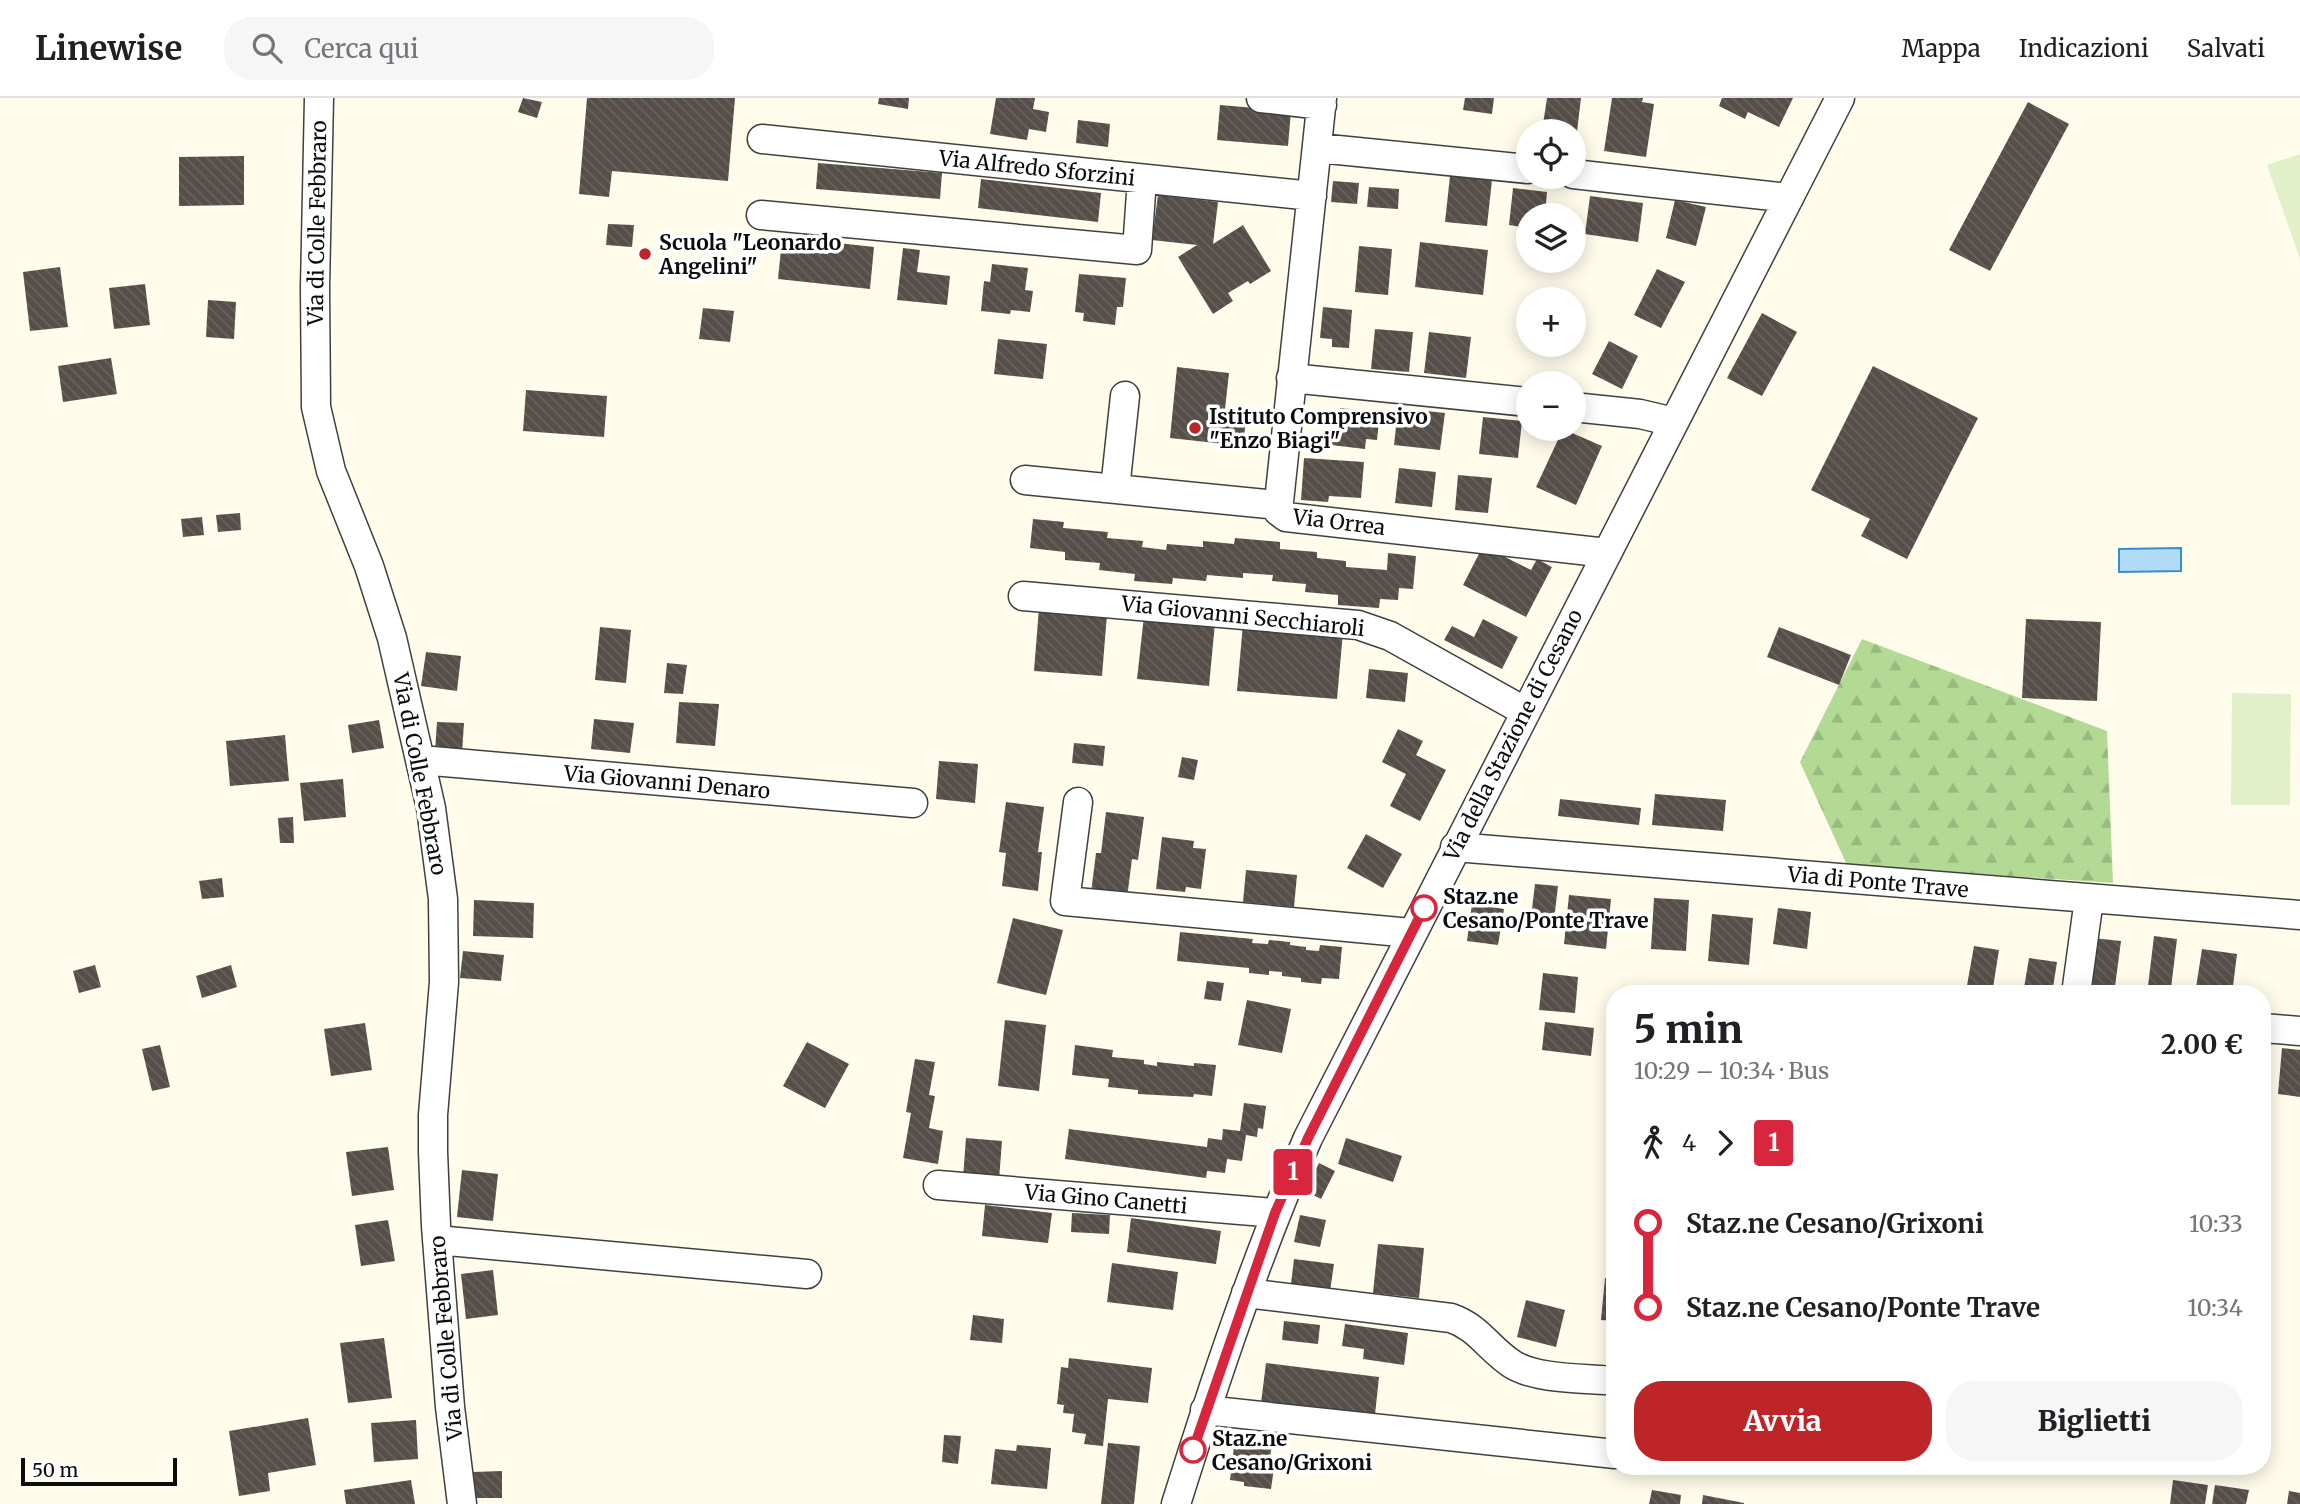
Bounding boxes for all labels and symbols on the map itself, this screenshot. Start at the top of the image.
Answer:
street label: Via di Colle Febbraro [302,120,332,327]
street label: Via Alfredo Sforzini [937,144,1137,192]
place label: Scuola "Leonardo Angelini" [658,229,841,280]
marker: Scuola "Leonardo Angelini" [637,246,653,262]
place label: Istituto Comprensivo "Enzo Biagi" [1209,403,1428,454]
marker: Istituto Comprensivo "Enzo Biagi" [1187,420,1203,436]
street label: Via Orrea [1290,503,1387,541]
street label: Via Giovanni Secchiaroli [1119,590,1366,642]
street label: Via della Stazione di Cesano [1437,604,1588,866]
street label: Via di Colle Febbraro [387,670,453,877]
street label: Via Giovanni Denaro [562,759,771,804]
street label: Via di Ponte Trave [1785,861,1970,903]
place label: Staz.ne Cesano/Ponte Trave [1443,883,1649,934]
marker: Staz.ne Cesano/Ponte Trave [1411,895,1437,921]
line badge: 1 [1270,1149,1316,1195]
street label: Via Gino Canetti [1022,1178,1189,1220]
street label: Via di Colle Febbraro [424,1234,468,1443]
place label: Staz.ne Cesano/Grixoni [1212,1425,1372,1476]
marker: Staz.ne Cesano/Grixoni [1180,1437,1206,1463]
scale bar [21,1455,177,1487]

